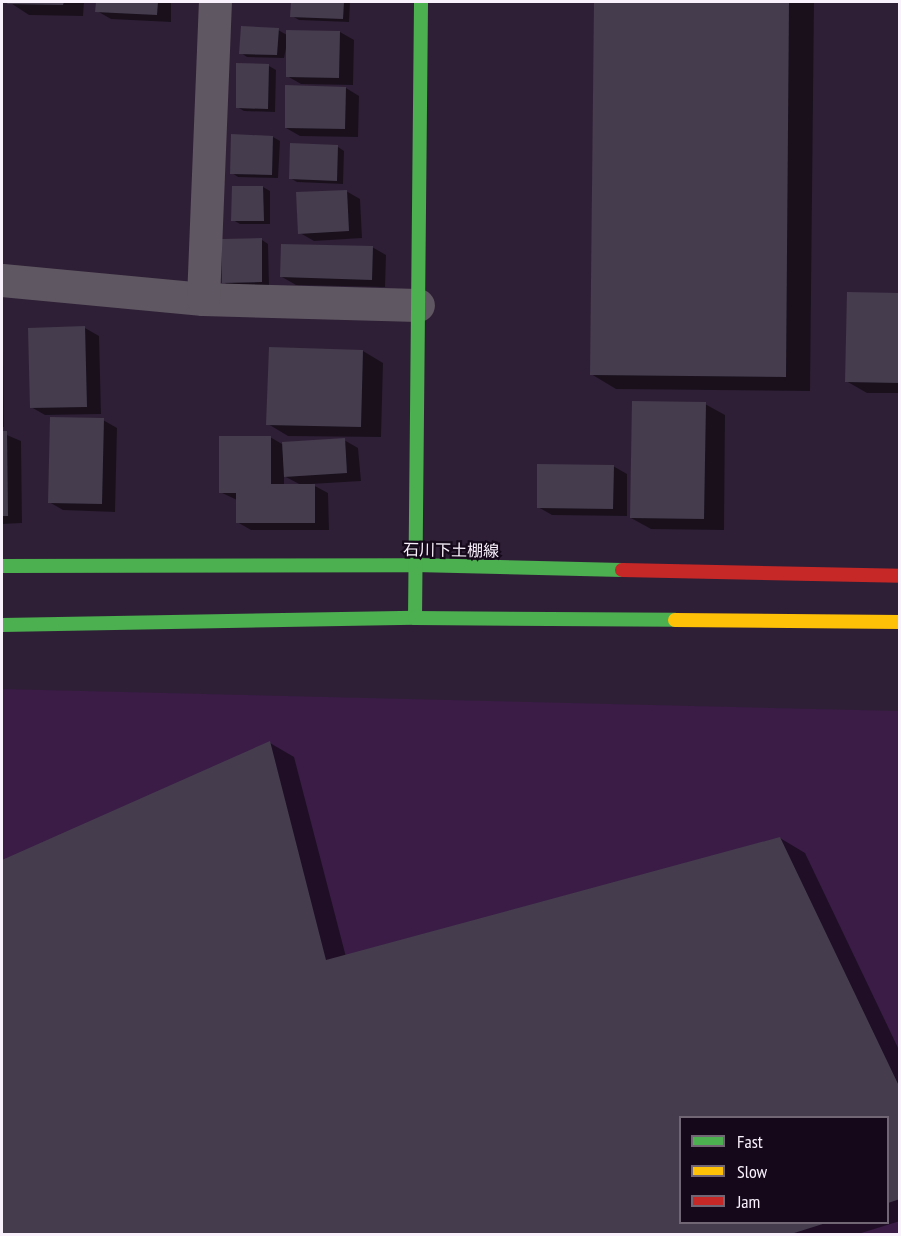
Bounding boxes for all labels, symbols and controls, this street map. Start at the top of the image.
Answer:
street label: 石川下土棚線 [403,540,499,560]
legend [679,1116,889,1224]
text: Fast [737,1130,763,1153]
text: Slow [737,1160,767,1183]
text: Jam [737,1190,760,1213]

